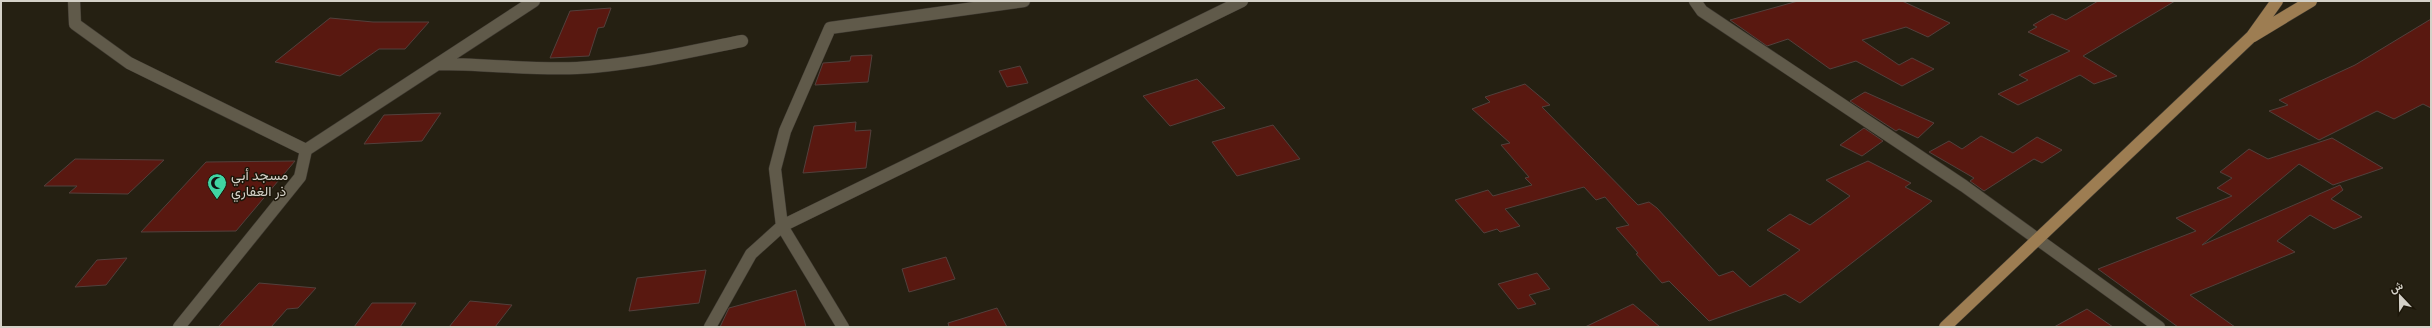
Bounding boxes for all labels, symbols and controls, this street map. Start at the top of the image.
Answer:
place label: مسجد أبي ذر الغفاري [231,166,288,203]
mosque icon: مسجد أبي ذر الغفاري [206,172,228,200]
north arrow [2380,276,2420,316]
text: ش [2388,278,2405,296]

